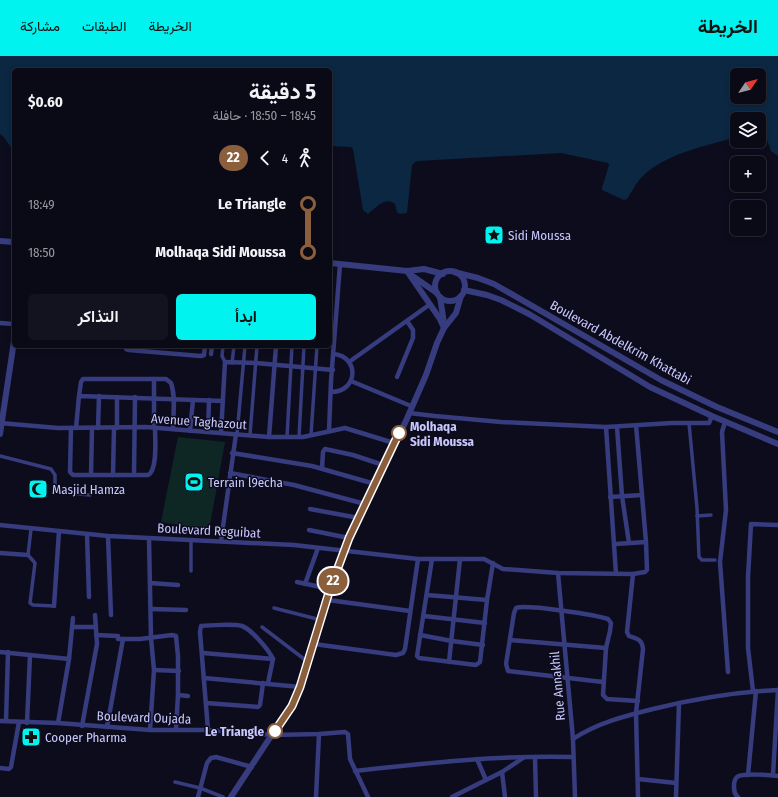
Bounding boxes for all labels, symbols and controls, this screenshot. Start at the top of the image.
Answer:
text: الخريطة [698,15,758,38]
text: مشاركة [20,18,60,35]
text: الطبقات [82,18,126,35]
text: الخريطة [148,18,192,35]
north arrow [730,68,766,104]
map controls [730,68,766,236]
text: 5 دقيقة [249,78,316,105]
text: $0.60 [28,93,63,111]
text: 18:45 – 18:50 · حافلة [212,108,316,123]
button: layers [730,112,766,148]
icon: back [254,147,276,169]
icon: walk [294,147,316,169]
text: 22 [227,149,240,166]
text: 4 [282,151,288,166]
button: + [730,156,766,192]
text: Le Triangle [218,195,286,213]
text: 18:49 [28,197,55,212]
button: − [730,200,766,236]
place icon: Sidi Moussa [483,224,505,246]
place label: Sidi Moussa [508,228,571,243]
text: Molhaqa Sidi Moussa [155,243,286,261]
text: 18:50 [28,245,55,260]
button: التذاكر [28,294,168,340]
button: ابدأ [176,294,316,340]
street label: Boulevard Abdelkrim Khattabi [547,297,694,388]
street label: Avenue Taghazout [151,411,248,432]
place label: Molhaqa Sidi Moussa [410,419,475,449]
marker: Molhaqa Sidi Moussa [391,425,407,441]
sports icon: Terrain l9echa [183,471,205,493]
place label: Terrain l9echa [208,475,283,490]
mosque icon: Masjid Hamza [27,478,49,500]
place label: Masjid Hamza [52,482,125,497]
street label: Boulevard Reguibat [157,520,262,541]
line badge: 22 [315,568,351,594]
text: 22 [327,572,339,589]
street label: Rue Annakhil [547,650,568,721]
street label: Boulevard Oujada [96,708,192,727]
marker: Le Triangle [267,723,283,739]
place label: Le Triangle [205,724,264,739]
pharmacy icon: Cooper Pharma [20,726,42,748]
place label: Cooper Pharma [45,730,127,745]

